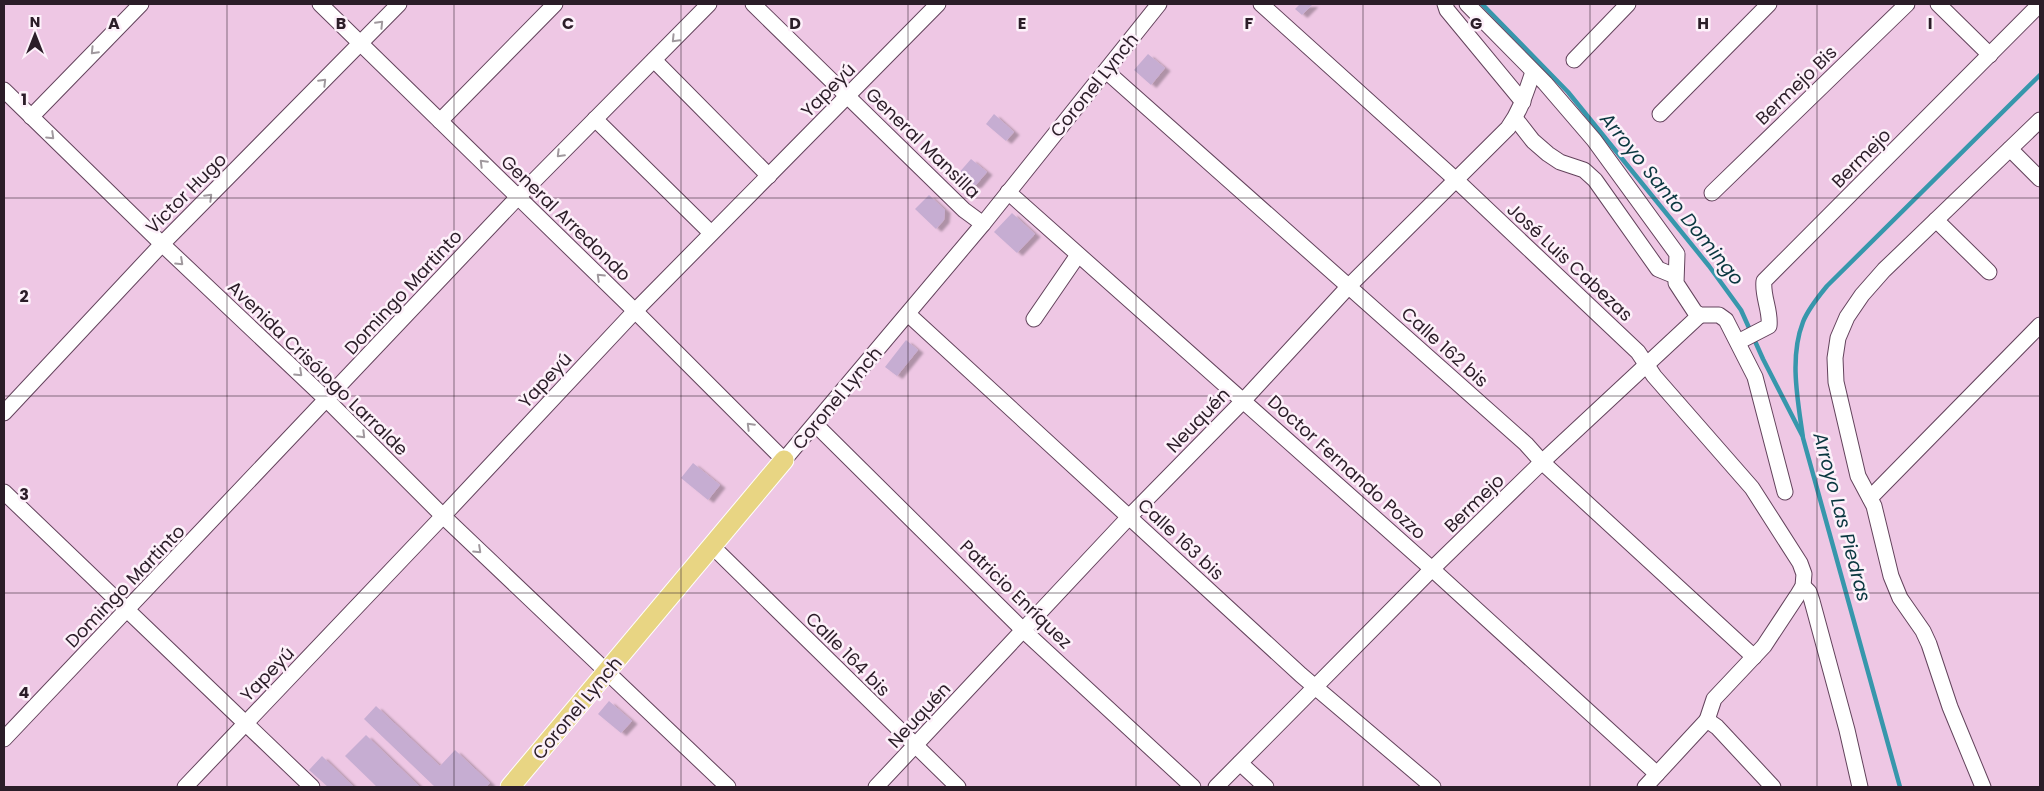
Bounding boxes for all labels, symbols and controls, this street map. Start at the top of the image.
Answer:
north arrow [10,10,60,60]
text: N [30,12,40,32]
text: A [108,12,120,35]
text: B [336,12,346,35]
text: C [562,12,574,35]
text: D [789,12,801,35]
text: E [1018,12,1026,35]
text: F [1245,12,1254,35]
text: G [1470,12,1482,35]
text: H [1697,12,1709,35]
text: I [1928,12,1932,35]
one-way arrow [374,20,383,29]
street label: Coronel Lynch [1044,28,1144,142]
one-way arrow [672,33,681,42]
street label: Bermejo Bis [1750,40,1842,130]
one-way arrow [91,45,100,54]
street label: Yapeyú [795,57,861,123]
one-way arrow [317,79,326,88]
street label: General Mansilla [860,82,986,204]
text: 1 [21,88,27,111]
water label: Arroyo Santo Domingo [1593,106,1750,291]
street label: Bermejo [1826,123,1896,193]
one-way arrow [45,131,54,140]
street label: Victor Hugo [140,147,232,239]
street label: General Arredondo [496,149,636,287]
one-way arrow [557,149,566,158]
one-way arrow [480,160,489,169]
one-way arrow [203,194,212,203]
street label: José Luis Cabezas [1502,197,1638,327]
street label: Domingo Martinto [339,224,467,360]
one-way arrow [175,256,184,265]
one-way arrow [596,274,605,283]
street label: Avenida Crisólogo Larralde [222,275,414,461]
text: 2 [19,285,29,308]
street label: Calle 162 bis [1396,301,1494,393]
street label: Coronel Lynch [786,341,888,455]
street label: Yapeyú [513,347,577,413]
one-way arrow [293,367,302,376]
street label: Neuquén [1161,382,1235,458]
street label: Doctor Fernando Pozzo [1262,389,1432,545]
one-way arrow [747,423,756,432]
water label: Arroyo Las Piedras [1806,428,1878,605]
one-way arrow [356,429,365,438]
street label: Bermejo [1438,468,1510,538]
text: 3 [19,483,29,506]
street label: Calle 163 bis [1132,493,1230,585]
street label: Domingo Martinto [60,519,190,653]
street label: Patricio Enríquez [954,534,1078,654]
one-way arrow [473,544,482,553]
street label: Calle 164 bis [800,606,896,702]
street label: Yapeyú [235,641,299,707]
street label: Coronel Lynch [526,651,628,765]
street label: Neuquén [882,677,956,753]
text: 4 [19,681,30,704]

